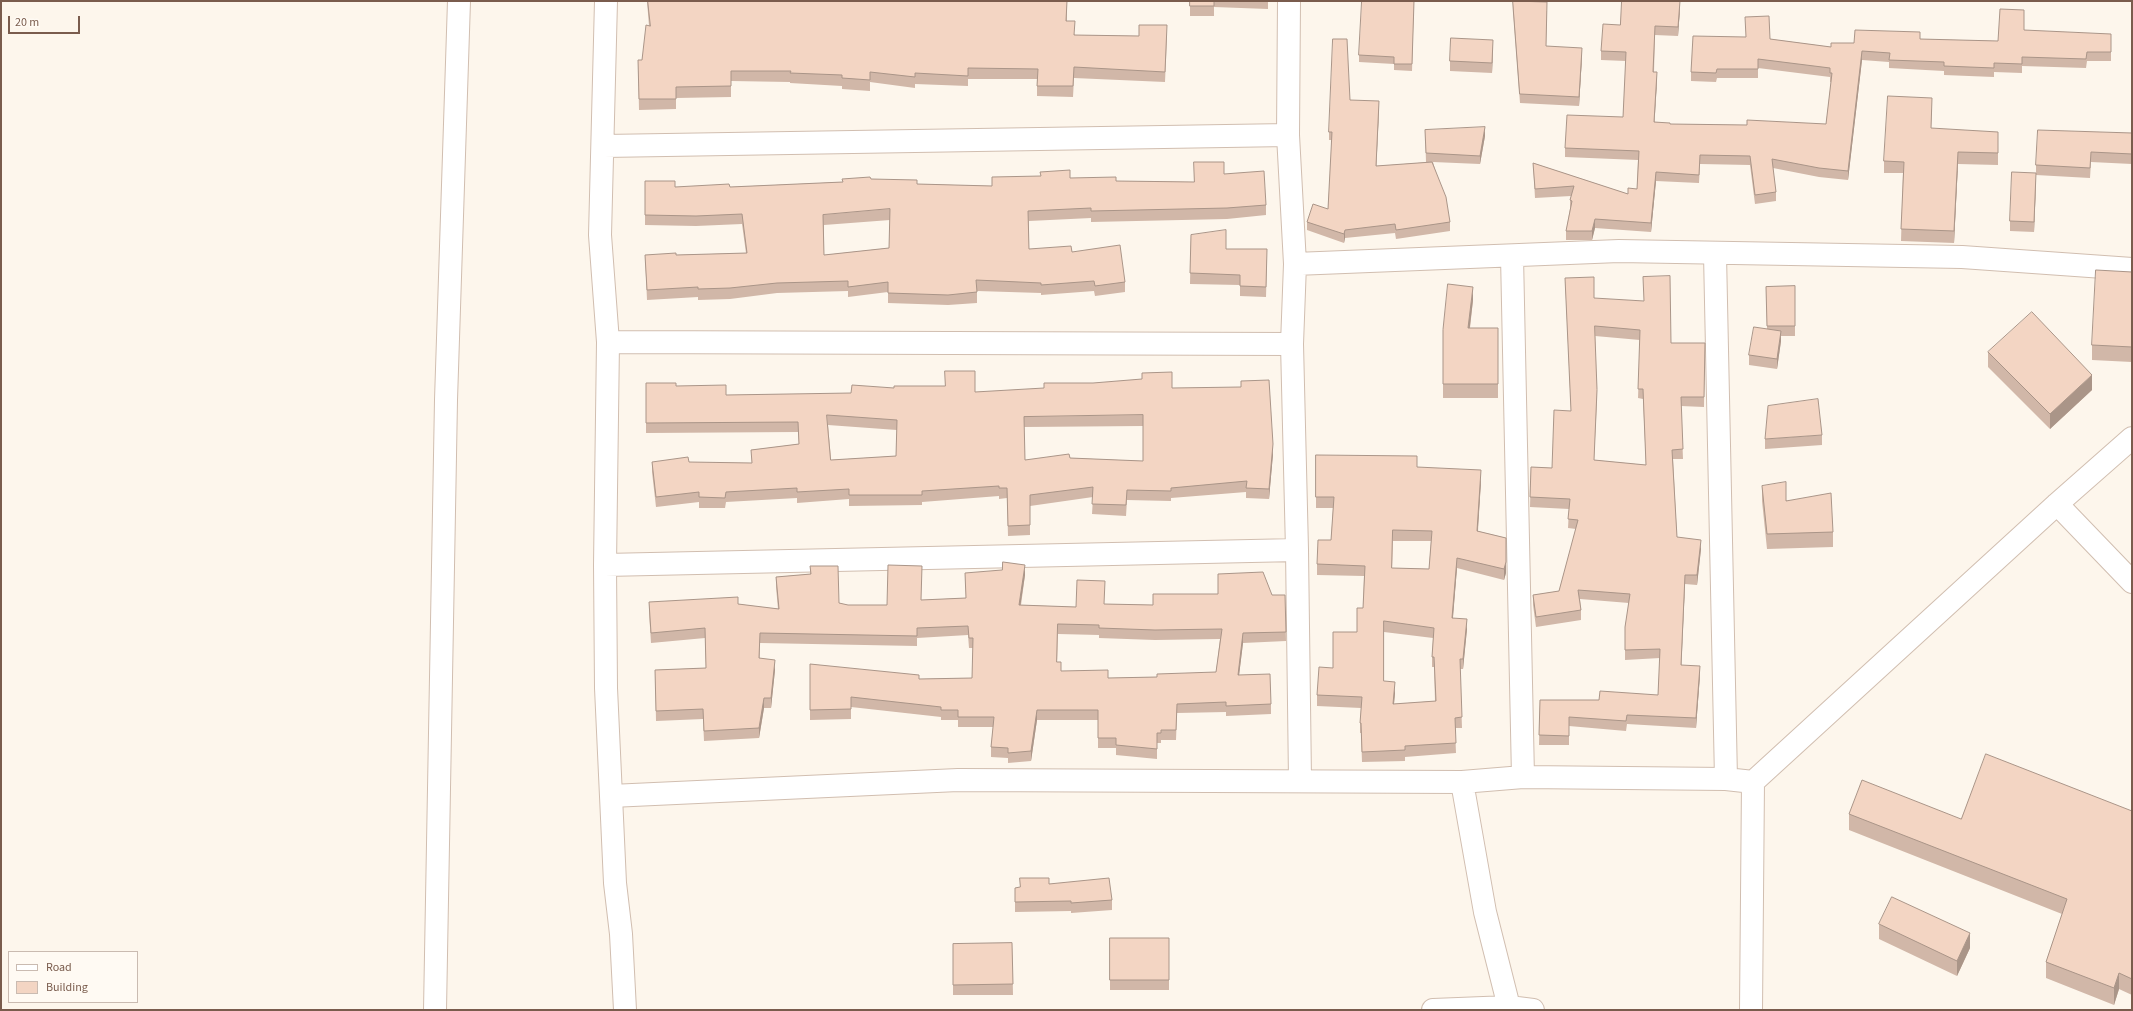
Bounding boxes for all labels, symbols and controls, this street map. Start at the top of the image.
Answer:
scale bar [10,8,82,34]
text: 20 m [15,14,39,31]
legend [8,951,138,1003]
text: Road [46,959,72,976]
text: Building [46,979,88,996]

